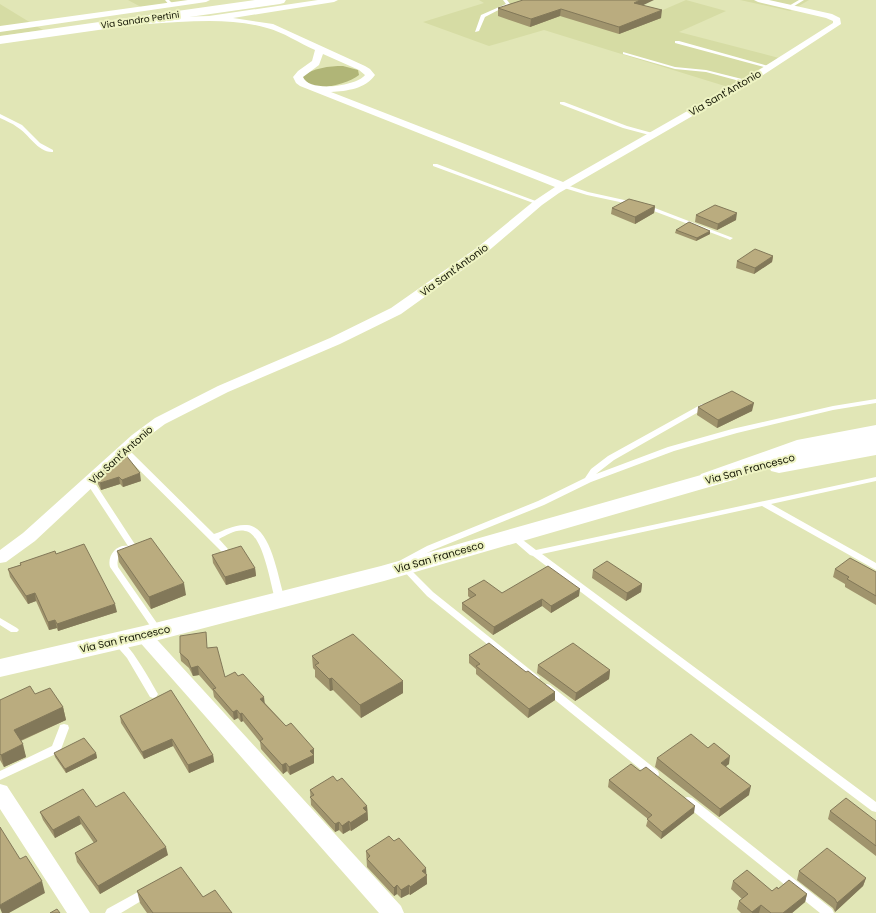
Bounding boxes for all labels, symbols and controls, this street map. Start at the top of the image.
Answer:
street label: Via Sandro Pertini [100,9,180,31]
street label: Via Sant'Antonio [686,66,764,120]
street label: Via Sant'Antonio [417,240,491,300]
street label: Via Sant'Antonio [86,422,156,488]
street label: Via San Francesco [704,450,796,488]
street label: Via San Francesco [393,537,485,577]
street label: Via San Francesco [78,621,172,657]

